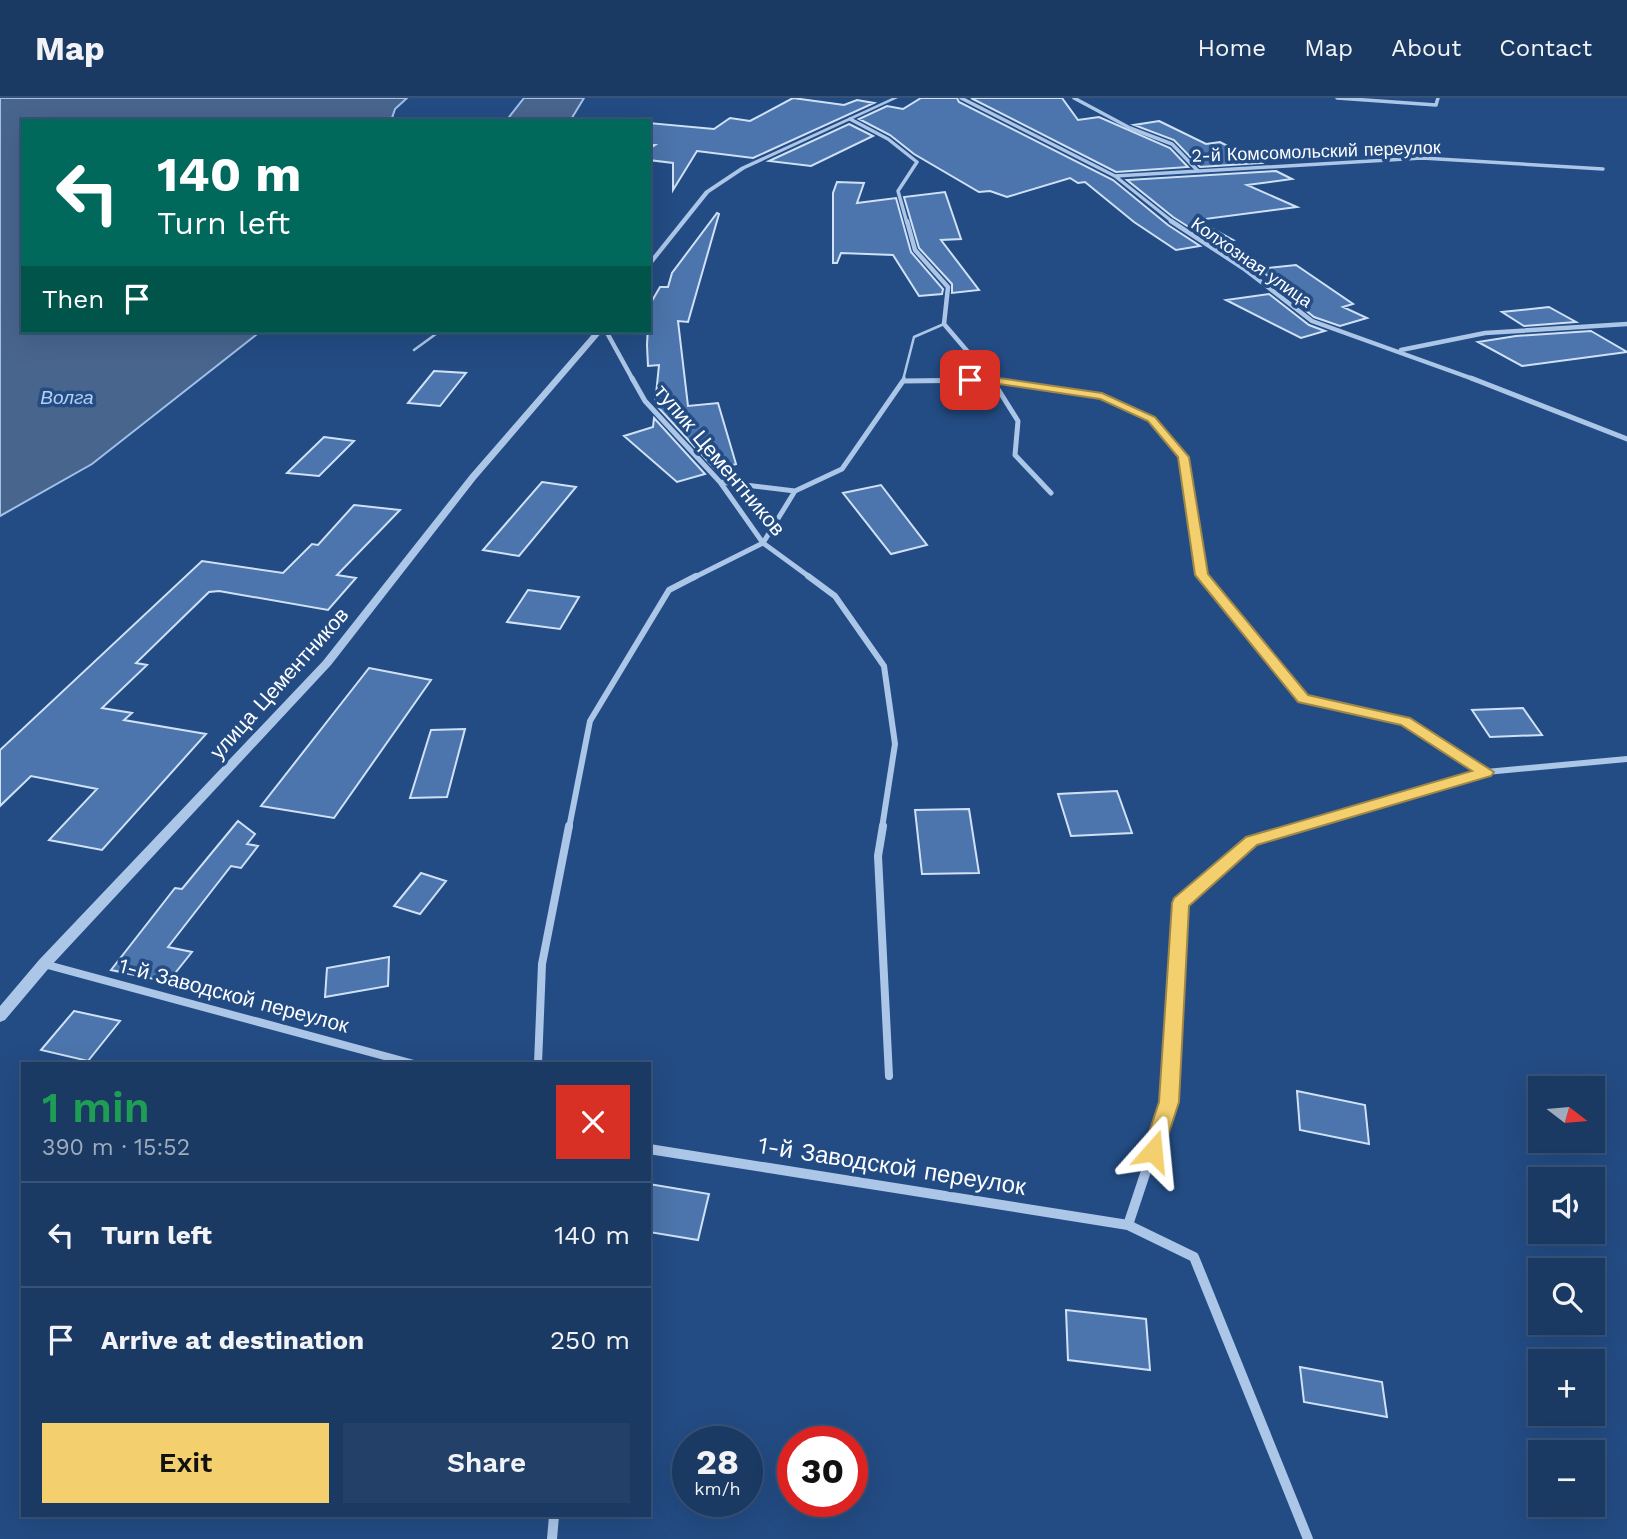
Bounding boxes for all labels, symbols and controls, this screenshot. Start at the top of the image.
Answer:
text: Map [35,29,105,68]
text: Home [1198,34,1266,62]
text: Map [1304,34,1353,62]
text: About [1391,34,1461,62]
text: Contact [1499,34,1592,62]
street label: 2-й Комсомольский переулок [1191,136,1441,166]
text: 140 m [157,145,301,203]
icon: left [42,147,133,238]
text: Turn left [157,204,290,242]
street label: Колхозная улица [1187,212,1317,312]
icon: arrive [118,280,156,318]
text: Then [42,284,104,314]
pin [940,350,1000,410]
icon: arrive [951,361,989,399]
street label: тупик Цементников [649,379,791,541]
water label: Волга [40,386,94,409]
street label: улица Цементников [204,602,354,764]
street label: 1-й Заводской переулок [116,952,352,1038]
north arrow [1528,1076,1605,1153]
map controls [1528,1076,1605,1517]
text: 1 min [42,1083,150,1132]
button: close [556,1085,630,1159]
position arrow [1116,1114,1190,1188]
street label: 1-й Заводской переулок [756,1131,1028,1201]
text: 390 m · 15:52 [42,1134,190,1161]
button: sound [1528,1167,1605,1244]
icon: left [42,1216,80,1254]
text: Turn left [101,1220,212,1250]
text: 140 m [554,1220,630,1250]
button: search [1528,1258,1605,1335]
icon: arrive [42,1321,80,1359]
text: Arrive at destination [101,1325,364,1355]
text: 250 m [550,1325,630,1355]
button: + [1528,1349,1605,1426]
button: Exit [42,1423,329,1503]
button: Share [343,1423,630,1503]
speed limit sign: 30 [777,1426,868,1517]
button: − [1528,1440,1605,1517]
text: 28 [696,1441,739,1483]
text: km/h [694,1478,741,1499]

